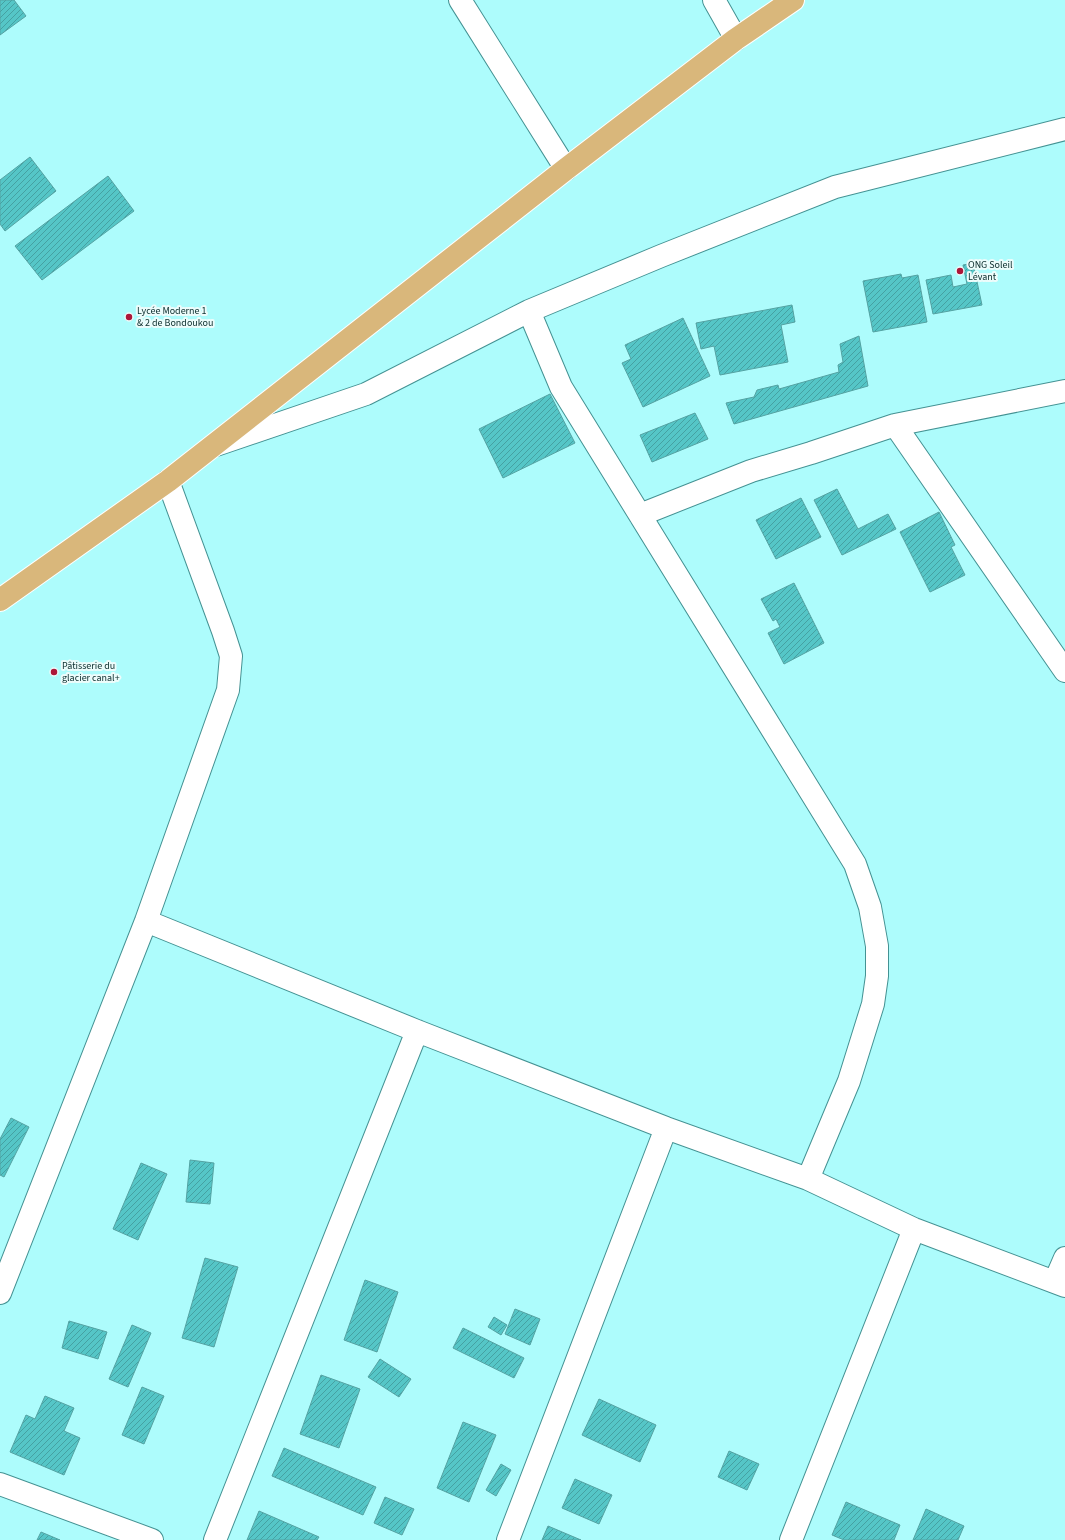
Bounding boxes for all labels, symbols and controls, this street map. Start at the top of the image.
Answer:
place label: ONG Soleil Lévant [968,258,1013,284]
marker: ONG Soleil Lévant [955,266,965,276]
place label: Lycée Moderne 1 & 2 de Bondoukou [137,304,213,330]
marker: Lycée Moderne 1 & 2 de Bondoukou [124,312,134,322]
place label: Pâtisserie du glacier canal+ [62,659,120,685]
marker: Pâtisserie du glacier canal+ [49,667,59,677]

